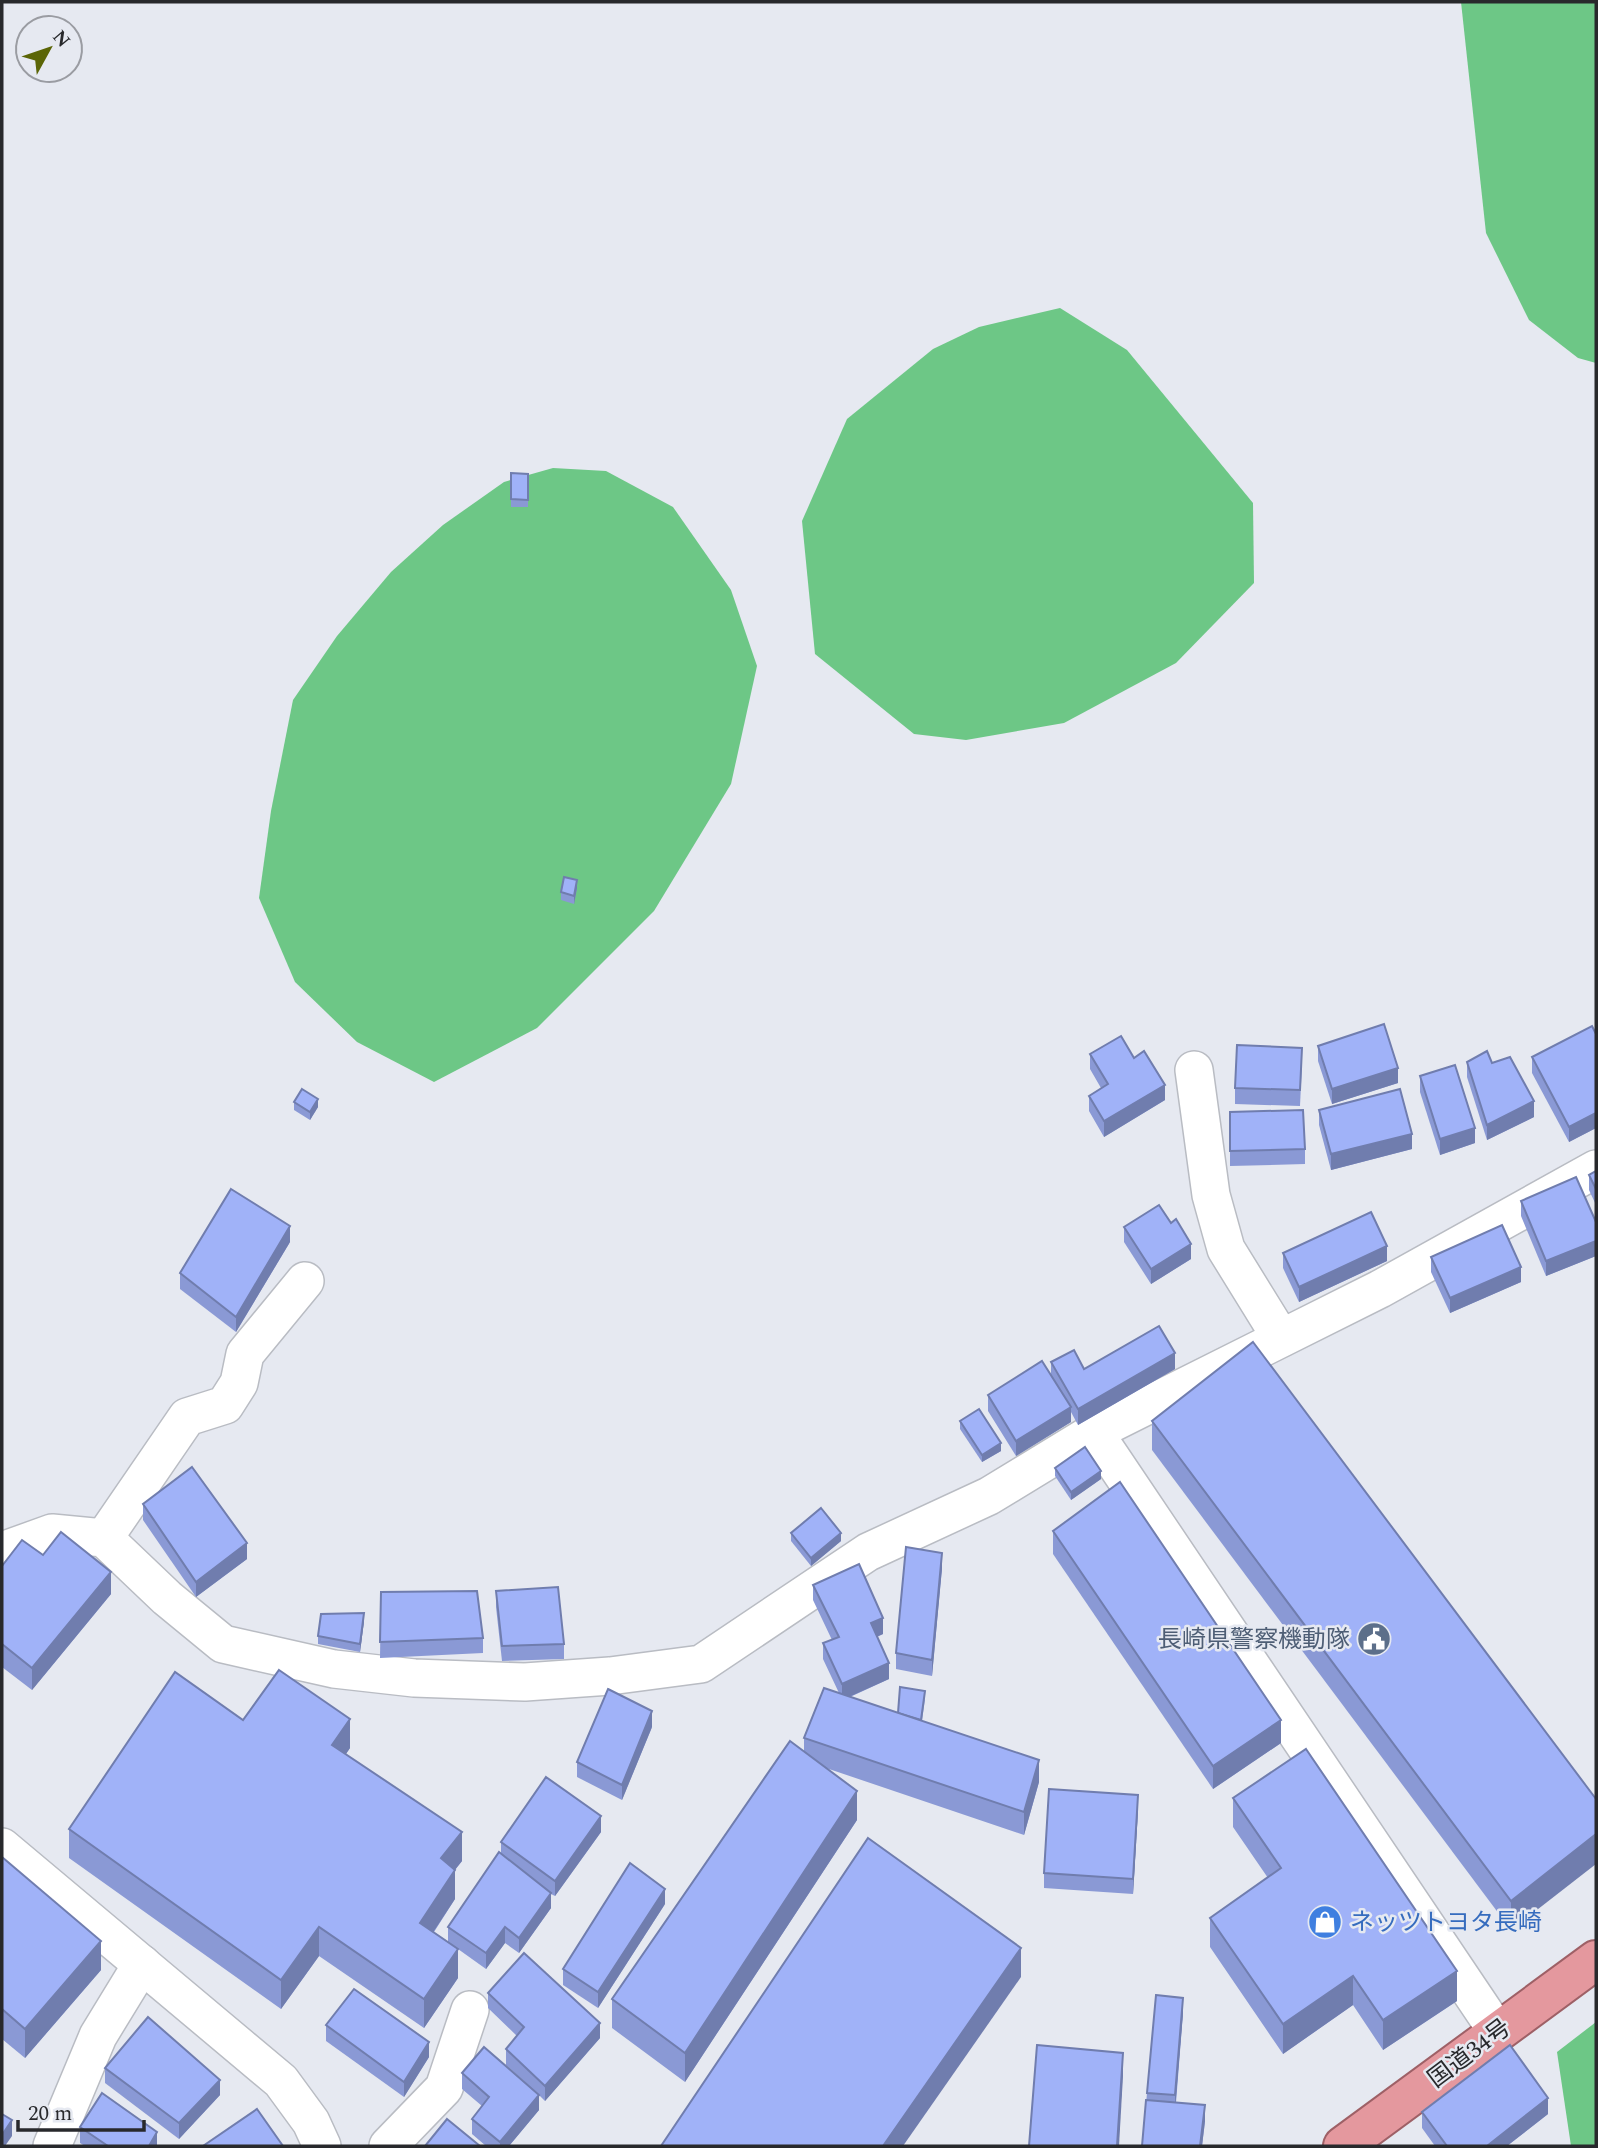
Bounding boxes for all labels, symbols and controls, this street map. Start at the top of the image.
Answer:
north arrow [14,14,84,84]
text: N [45,24,77,54]
public building icon: 長崎県警察機動隊 [1355,1620,1393,1658]
place label: 長崎県警察機動隊 [1158,1622,1350,1658]
shop icon: ネッツトヨタ長崎 [1306,1903,1344,1941]
place label: ネッツトヨタ長崎 [1350,1905,1542,1941]
street label: 国道34号 [1420,2011,1519,2097]
scale bar [18,2088,144,2132]
text: 20 m [28,2098,72,2130]

